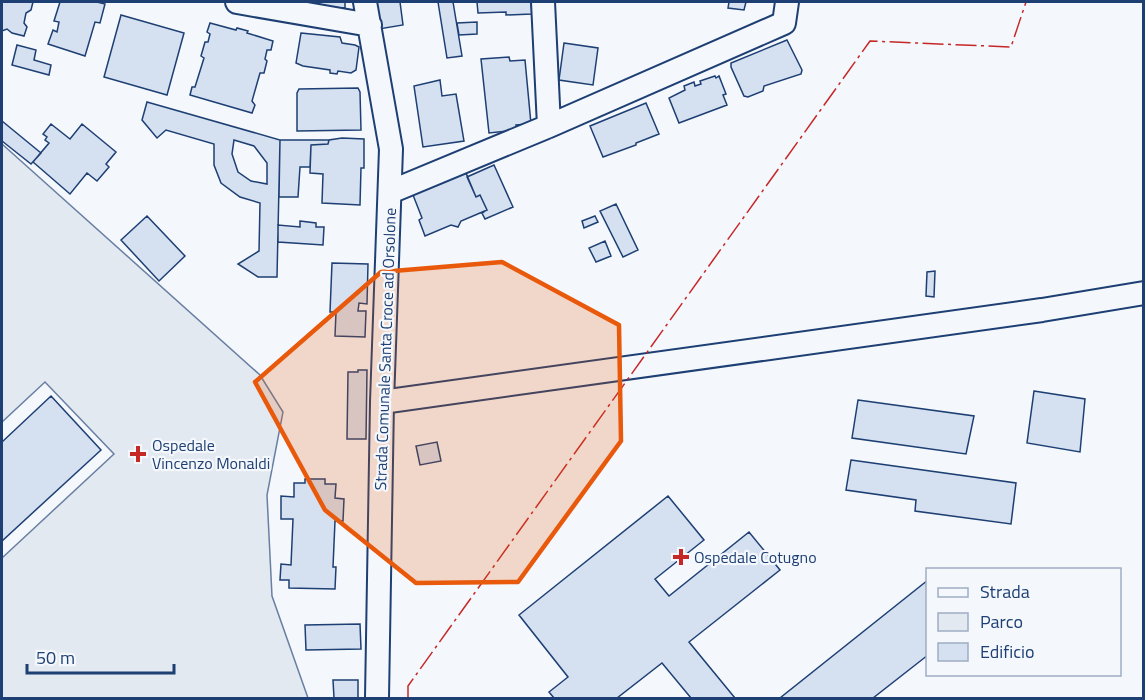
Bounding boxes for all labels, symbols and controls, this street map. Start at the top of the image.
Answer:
street label: Strada Comunale Santa Croce ad Orsolone [368,207,402,491]
place label: Ospedale Vincenzo Monaldi [152,433,270,475]
marker: Ospedale Vincenzo Monaldi [129,445,147,463]
place label: Ospedale Cotugno [694,545,817,569]
marker: Ospedale Cotugno [672,548,690,566]
legend [926,568,1121,676]
text: Strada [980,578,1030,605]
text: Parco [980,608,1023,635]
scale bar [27,637,174,675]
text: Edificio [980,638,1034,665]
text: 50 m [36,644,75,671]

